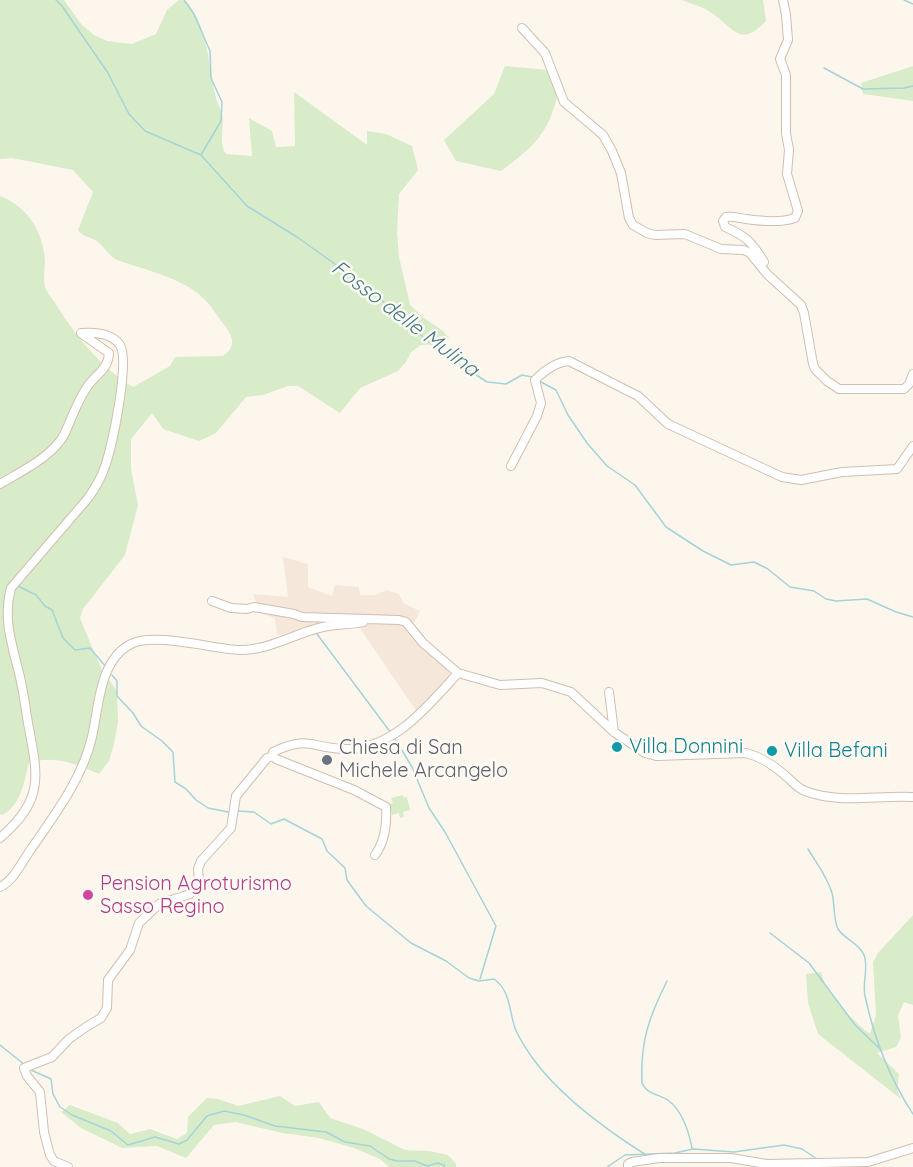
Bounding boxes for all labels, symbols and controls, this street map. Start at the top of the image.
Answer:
water label: Fosso delle Mulina [327,256,483,382]
place label: Villa Donnini [629,735,743,759]
place label: Chiesa di San Michele Arcangelo [339,736,508,783]
place label: Villa Befani [784,739,888,763]
marker: Villa Donnini [610,740,624,754]
marker: Villa Befani [765,744,779,758]
marker: Chiesa di San Michele Arcangelo [320,753,334,767]
place label: Pension Agroturismo Sasso Regino [100,872,292,919]
marker: Pension Agroturismo Sasso Regino [81,888,95,902]

